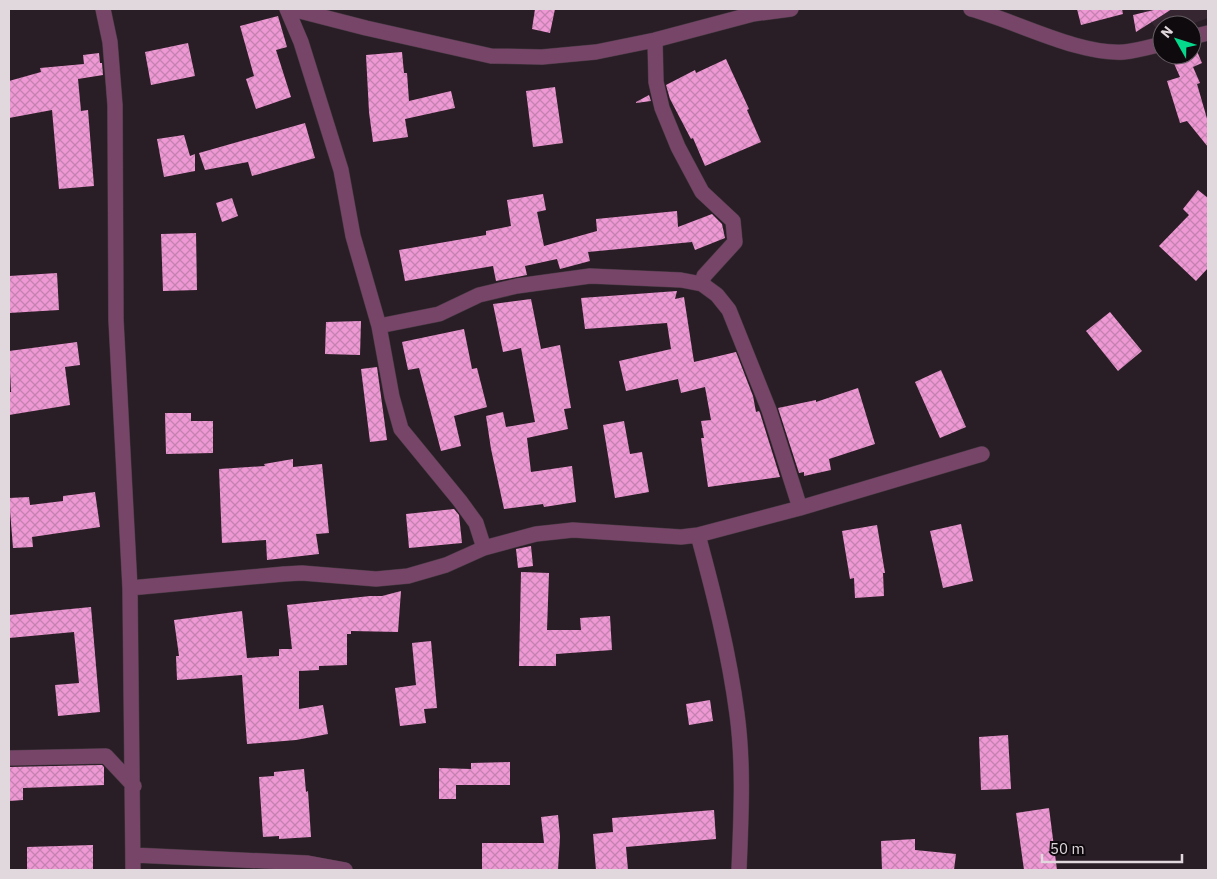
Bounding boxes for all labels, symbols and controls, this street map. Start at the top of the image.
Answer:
north arrow [1152,15,1202,65]
text: N [1157,22,1177,41]
scale bar [1042,832,1182,864]
text: 50 m [1050,839,1085,858]

